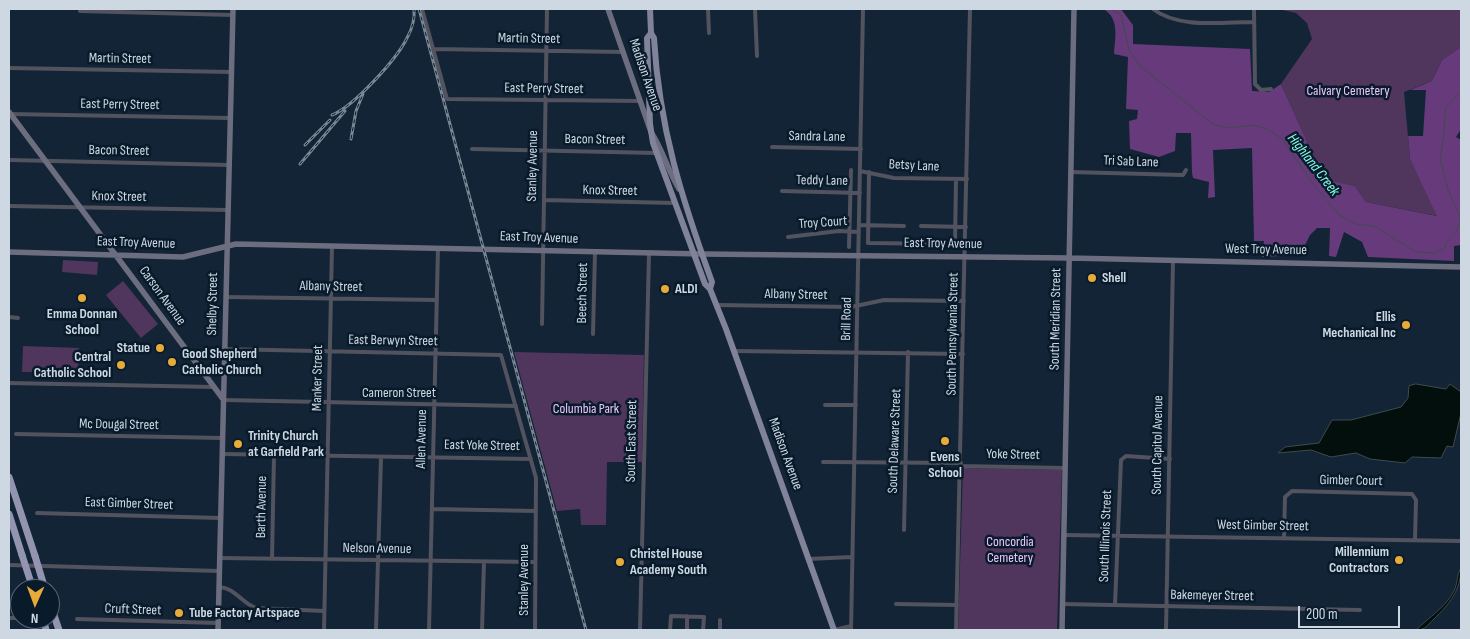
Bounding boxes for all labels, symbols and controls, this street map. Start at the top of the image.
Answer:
street label: Martin Street [498,30,560,48]
street label: Madison Avenue [625,37,665,113]
street label: Martin Street [89,50,151,68]
street label: East Perry Street [504,80,584,98]
park label: Calvary Cemetery [1306,83,1390,99]
street label: East Perry Street [80,96,160,114]
street label: Sandra Lane [788,128,846,146]
street label: Stanley Avenue [524,130,542,202]
water label: Highland Creek [1283,130,1343,200]
street label: Bacon Street [564,131,626,149]
street label: Bacon Street [88,142,150,160]
street label: Tri Sab Lane [1103,153,1159,171]
street label: Betsy Lane [888,156,940,176]
street label: Teddy Lane [796,172,848,190]
street label: Knox Street [582,182,638,200]
street label: Knox Street [91,188,147,206]
street label: Troy Court [798,213,848,233]
street label: East Troy Avenue [499,228,579,248]
street label: East Troy Avenue [96,233,176,253]
street label: East Troy Avenue [904,235,982,253]
street label: West Troy Avenue [1225,241,1307,259]
street label: Beech Street [574,262,592,324]
street label: Carson Avenue [135,263,189,329]
street label: South Meridian Street [1047,268,1065,370]
place label: Shell [1102,270,1126,286]
street label: Shelby Street [204,272,222,336]
street label: South Pennsylvania Street [944,272,962,396]
marker: Shell [1086,272,1098,284]
street label: Albany Street [299,278,363,296]
place label: ALDI [675,281,698,297]
marker: ALDI [659,283,671,295]
street label: Albany Street [764,286,828,304]
marker: Emma Donnan School [76,292,88,304]
street label: Brill Road [838,297,856,341]
place label: Emma Donnan School [47,306,117,338]
place label: Ellis Mechanical Inc [1322,309,1396,342]
marker: Ellis Mechanical Inc [1400,319,1412,331]
street label: East Berwyn Street [348,332,438,350]
place label: Statue [117,340,150,356]
marker: Statue [154,342,166,354]
street label: Manker Street [309,345,327,411]
place label: Good Shepherd Catholic Church [182,346,262,378]
place label: Central Catholic School [34,349,111,382]
marker: Good Shepherd Catholic Church [166,356,178,368]
marker: Central Catholic School [115,359,127,371]
street label: Cameron Street [362,385,436,401]
street label: South Delaware Street [885,388,905,494]
street label: South Capitol Avenue [1149,395,1167,495]
street label: South East Street [623,400,641,482]
park label: Columbia Park [553,401,619,417]
street label: Allen Avenue [413,409,431,469]
street label: Mc Dougal Street [79,416,159,434]
street label: Madison Avenue [764,416,806,492]
place label: Trinity Church at Garfield Park [248,428,324,461]
marker: Evens School [939,435,951,447]
street label: East Yoke Street [444,437,520,455]
marker: Trinity Church at Garfield Park [232,438,244,450]
street label: Yoke Street [986,446,1040,464]
place label: Evens School [928,449,962,482]
street label: Gimber Court [1319,472,1383,490]
street label: Barth Avenue [253,476,271,538]
street label: South Illinois Street [1096,490,1116,582]
street label: East Gimber Street [85,494,173,514]
street label: West Gimber Street [1217,517,1309,535]
park label: Concordia Cemetery [986,534,1034,566]
street label: Nelson Avenue [343,540,411,558]
street label: Stanley Avenue [516,544,532,616]
place label: Millennium Contractors [1329,544,1389,576]
place label: Christel House Academy South [630,546,707,578]
marker: Millennium Contractors [1393,554,1405,566]
marker: Christel House Academy South [614,556,626,568]
north arrow [10,579,60,629]
street label: Bakemeyer Street [1170,587,1254,605]
scale bar [1300,596,1402,628]
street label: Cruft Street [104,601,162,619]
place label: Tube Factory Artspace [189,605,300,621]
text: 200 m [1306,605,1338,624]
marker: Tube Factory Artspace [173,607,185,619]
text: N [30,610,39,627]

